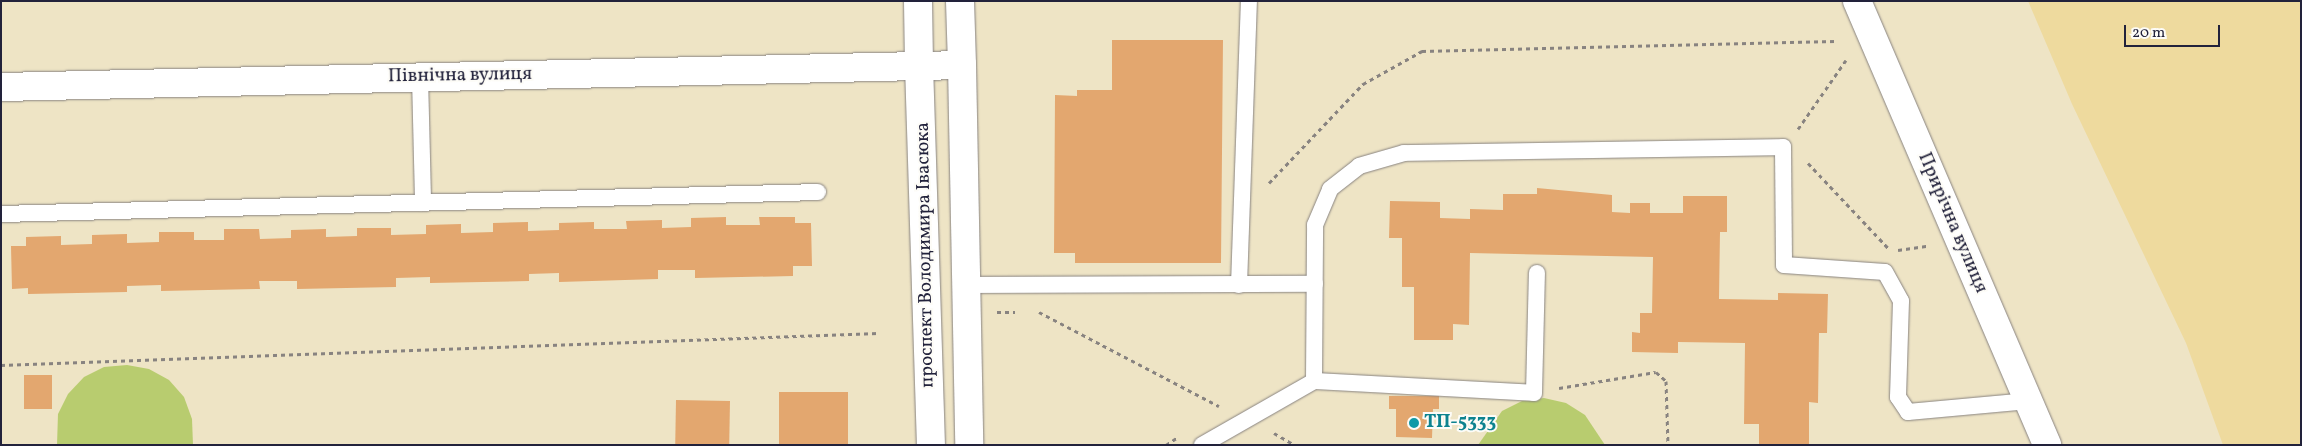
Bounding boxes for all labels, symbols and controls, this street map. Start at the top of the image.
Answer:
scale bar [2127,15,2223,47]
text: 20 m [2132,23,2165,44]
street label: Північна вулиця [388,63,532,89]
street label: проспект Володимира Івасюка [912,122,940,388]
street label: Прирічна вулиця [1912,149,1992,297]
place label: ТП-5333 [1424,412,1496,434]
marker: ТП-5333 [1408,417,1420,429]

